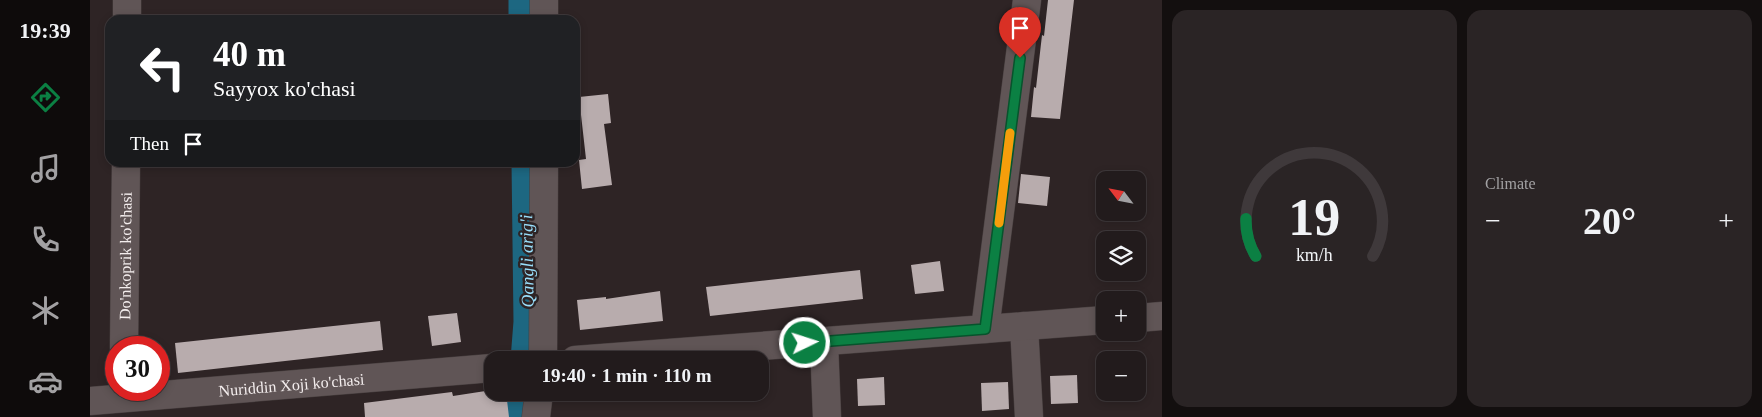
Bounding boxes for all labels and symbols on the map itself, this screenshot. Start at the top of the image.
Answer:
pin [999,7,1041,58]
north arrow [1096,171,1146,221]
street label: Do'nkoprik ko'chasi [116,191,134,320]
water label: Qangli arig'i [516,214,538,308]
position arrow [778,316,830,368]
speed limit sign: 30 [105,336,170,401]
street label: Nuriddin Xoji ko'chasi [218,370,365,399]

